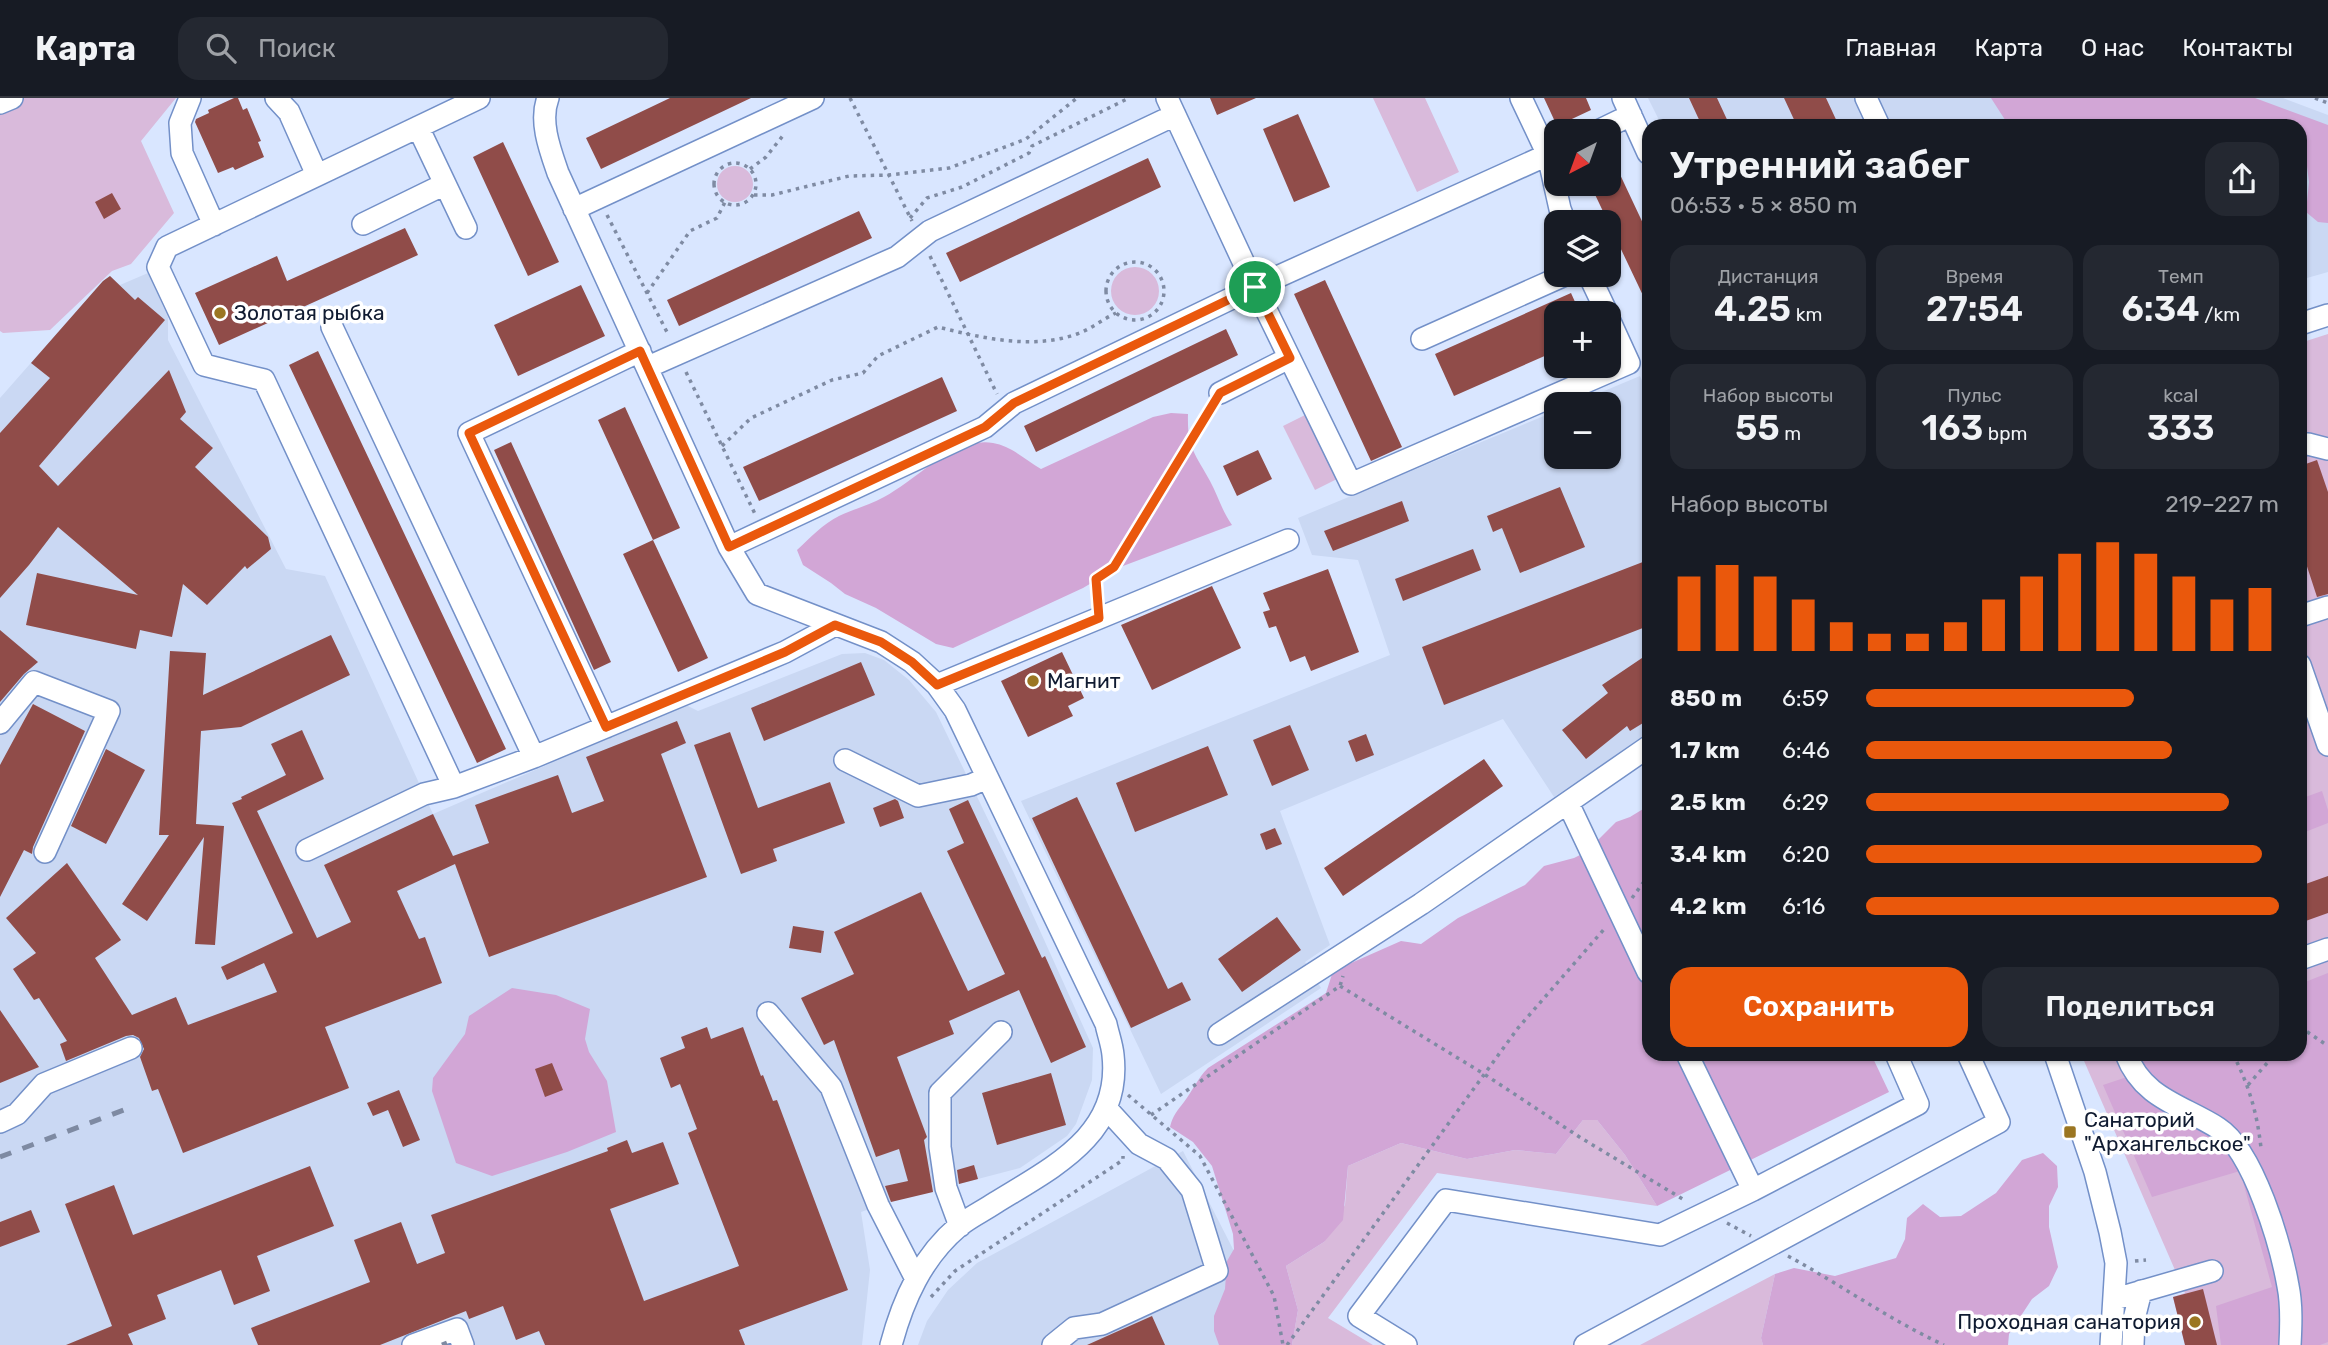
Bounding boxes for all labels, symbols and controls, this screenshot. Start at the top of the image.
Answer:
search box [178,17,668,80]
text: Карта [35,29,136,68]
icon: search [202,29,240,67]
text: Поиск [258,33,336,64]
text: Главная [1845,34,1937,62]
text: Карта [1975,34,2043,62]
text: О нас [2081,34,2144,62]
text: Контакты [2182,34,2293,62]
north arrow [1544,119,1620,196]
map controls [1544,119,1621,469]
text: Утренний забег [1670,142,1970,188]
button: share [2205,142,2279,216]
text: 06:53 · 5 × 850 m [1670,191,1857,219]
button: layers [1544,210,1621,287]
pin [1225,257,1285,317]
text: Дистанция [1718,265,1819,288]
text: Время [1946,265,2003,288]
text: Темп [2158,265,2204,288]
icon: arrive [1236,268,1274,306]
text: 4.25 [1714,288,1791,330]
text: 27:54 [1926,288,2023,330]
text: 6:34 [2122,288,2200,330]
place label: Золотая рыбка [234,300,385,325]
button: + [1544,301,1621,378]
text: km [1791,303,1822,326]
text: /km [2200,303,2240,326]
marker: Золотая рыбка [212,305,228,321]
text: Набор высоты [1703,384,1834,407]
text: Пульс [1947,384,2002,407]
text: kcal [2163,384,2198,407]
button: − [1544,392,1621,469]
text: 55 [1735,407,1780,449]
text: 163 [1922,407,1983,449]
text: 333 [2147,407,2215,449]
text: m [1780,422,1801,445]
text: bpm [1983,422,2027,445]
text: Набор высоты [1670,490,1828,518]
text: 219–227 m [2165,490,2279,518]
place label: Магнит [1047,668,1121,693]
marker: Магнит [1025,673,1041,689]
text: 850 m [1670,684,1742,712]
text: 6:59 [1782,684,1829,712]
text: 1.7 km [1670,736,1740,764]
text: 6:46 [1782,736,1830,764]
text: 2.5 km [1670,788,1746,816]
text: 6:29 [1782,788,1829,816]
text: 3.4 km [1670,840,1747,868]
text: 6:20 [1782,840,1830,868]
text: 4.2 km [1670,892,1746,920]
text: 6:16 [1782,892,1825,920]
button: Сохранить [1670,967,1968,1047]
button: Поделиться [1982,967,2279,1047]
place label: Санаторий "Архангельское" [2084,1107,2251,1156]
marker: Санаторий "Архангельское" [2062,1124,2078,1140]
place label: Проходная санатория [1957,1309,2181,1334]
marker: Проходная санатория [2187,1314,2203,1330]

